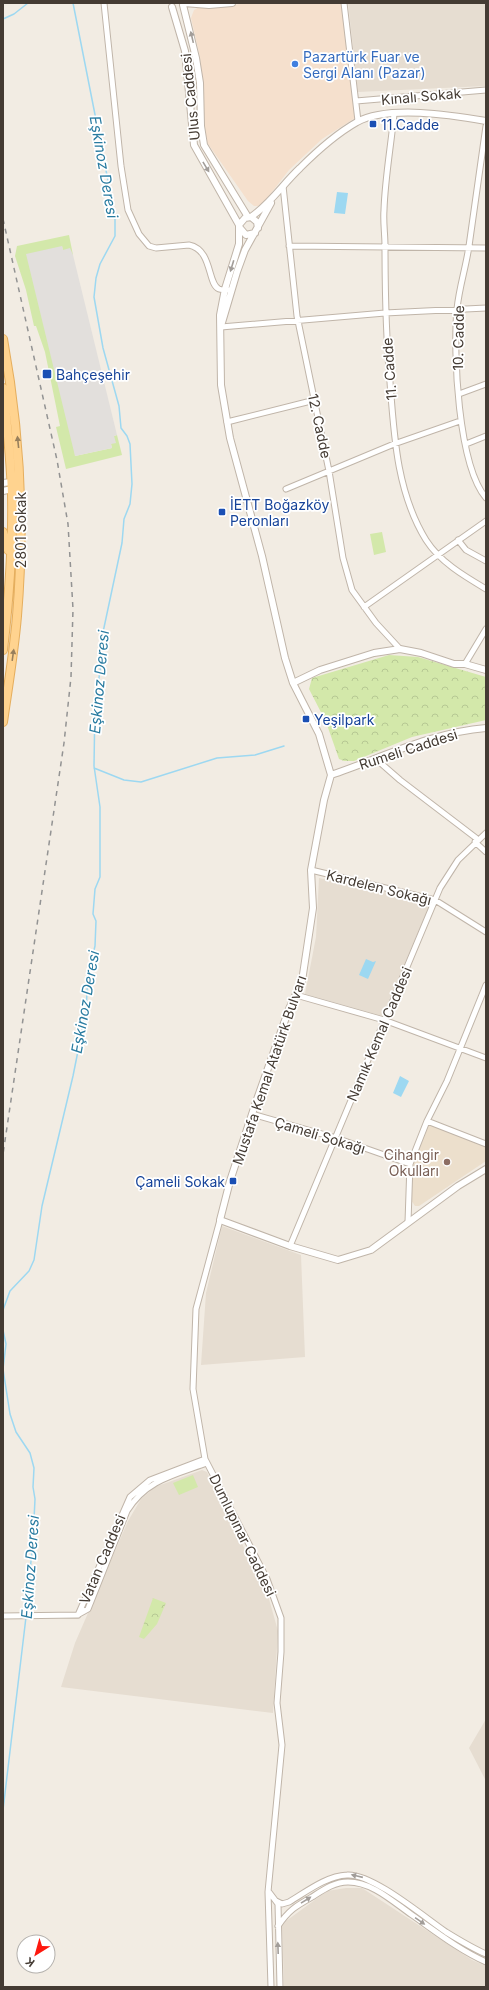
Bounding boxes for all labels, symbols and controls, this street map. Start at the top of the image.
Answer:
one-way arrow [188,31,194,43]
place label: Pazartürk Fuar ve Sergi Alanı (Pazar) [303,48,426,81]
street label: Ulus Caddesi [177,53,203,141]
marker: Pazartürk Fuar ve Sergi Alanı (Pazar) [290,59,300,69]
street label: Kınalı Sokak [380,84,462,108]
water label: Eşkinoz Deresi [86,114,122,220]
place label: 11.Cadde [381,116,439,133]
marker: 11.Cadde [368,119,378,129]
one-way arrow [202,162,210,172]
one-way arrow [229,261,235,273]
street label: 10. Cadde [449,305,467,371]
street label: 11. Cadde [378,337,400,401]
place label: Bahçeşehir [56,366,130,383]
marker: Bahçeşehir [41,368,53,380]
street label: 12. Cadde [305,392,335,460]
one-way arrow [15,436,21,448]
street label: 2801 Sokak [12,492,29,568]
place label: İETT Boğazköy Peronları [230,496,329,529]
marker: İETT Boğazköy Peronları [217,507,227,517]
water label: Eşkinoz Deresi [85,629,113,735]
one-way arrow [10,649,16,661]
place label: Yeşilpark [314,711,375,728]
marker: Yeşilpark [301,714,311,724]
street label: Rumeli Caddesi [357,725,459,773]
street label: Kardelen Sokağı [325,866,433,908]
water label: Eşkinoz Deresi [67,949,103,1055]
street label: Namık Kemal Caddesi [343,964,415,1104]
street label: Mustafa Kemal Atatürk Bulvarı [229,973,309,1167]
street label: Çameli Sokağı [273,1113,367,1157]
place label: Cihangir Okulları [384,1146,439,1179]
marker: Cihangir Okulları [442,1157,452,1167]
place label: Çameli Sokak [135,1173,225,1190]
marker: Çameli Sokak [228,1176,238,1186]
street label: Dumlupınar Caddesi [206,1471,280,1599]
street label: Vatan Caddesi [75,1512,129,1606]
water label: Eşkinoz Deresi [17,1514,43,1620]
one-way arrow [351,1873,364,1879]
one-way arrow [300,1897,312,1904]
one-way arrow [415,1917,426,1925]
north arrow [16,1934,56,1974]
one-way arrow [275,1942,282,1954]
text: K [23,1954,37,1970]

